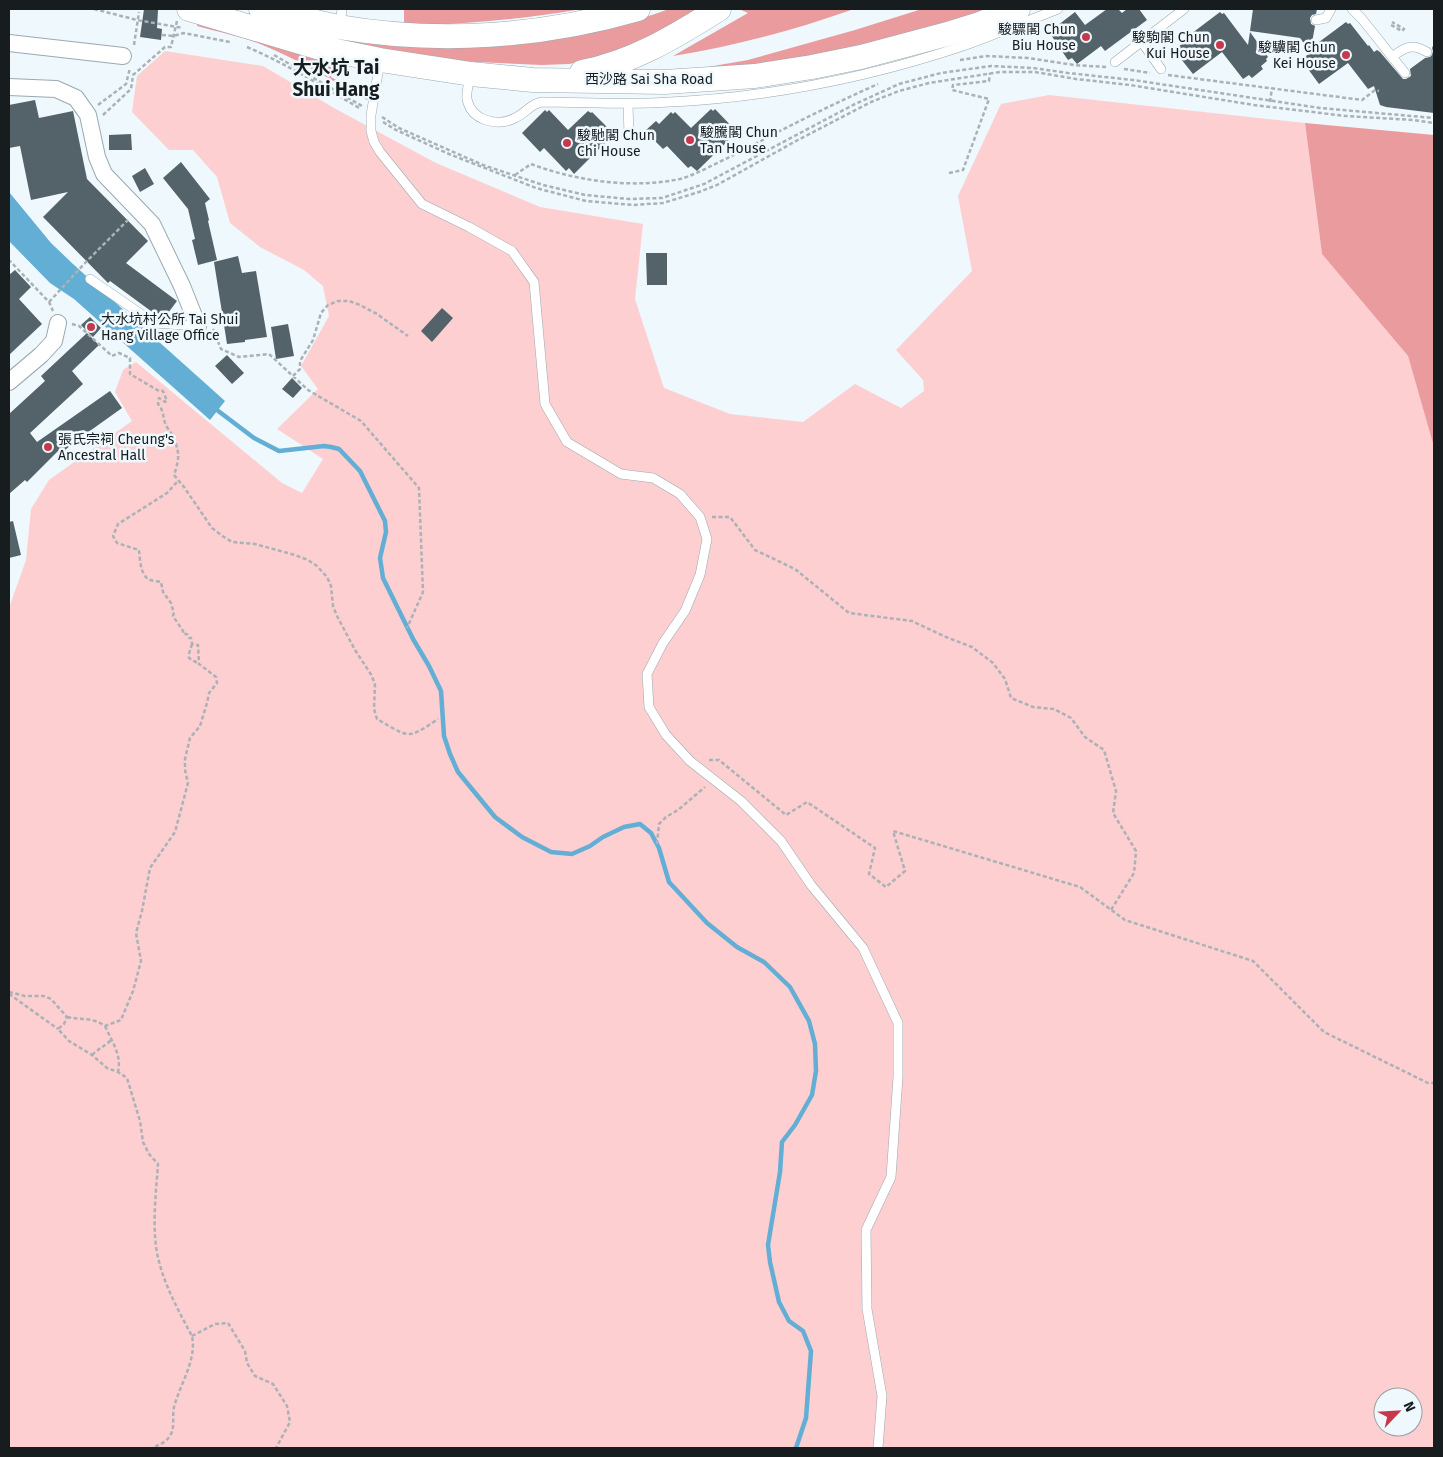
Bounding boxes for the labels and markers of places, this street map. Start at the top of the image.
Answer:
place label: 駿驃閣 Chun Biu House [998,21,1076,54]
place label: 駿駒閣 Chun Kui House [1132,29,1210,62]
marker: 駿驃閣 Chun Biu House [1080,31,1092,43]
marker: 駿駒閣 Chun Kui House [1214,39,1226,51]
place label: 駿驥閣 Chun Kei House [1258,39,1336,72]
marker: 駿驥閣 Chun Kei House [1340,49,1352,61]
place label: 駿騰閣 Chun Tan House [700,124,778,157]
place label: 駿馳閣 Chun Chi House [577,127,655,160]
marker: 駿騰閣 Chun Tan House [684,134,696,146]
marker: 駿馳閣 Chun Chi House [561,137,573,149]
place label: 大水坑村公所 Tai Shui Hang Village Office [101,311,238,344]
marker: 大水坑村公所 Tai Shui Hang Village Office [85,321,97,333]
place label: 張氏宗祠 Cheung's Ancestral Hall [58,431,175,464]
marker: 張氏宗祠 Cheung's Ancestral Hall [42,441,54,453]

